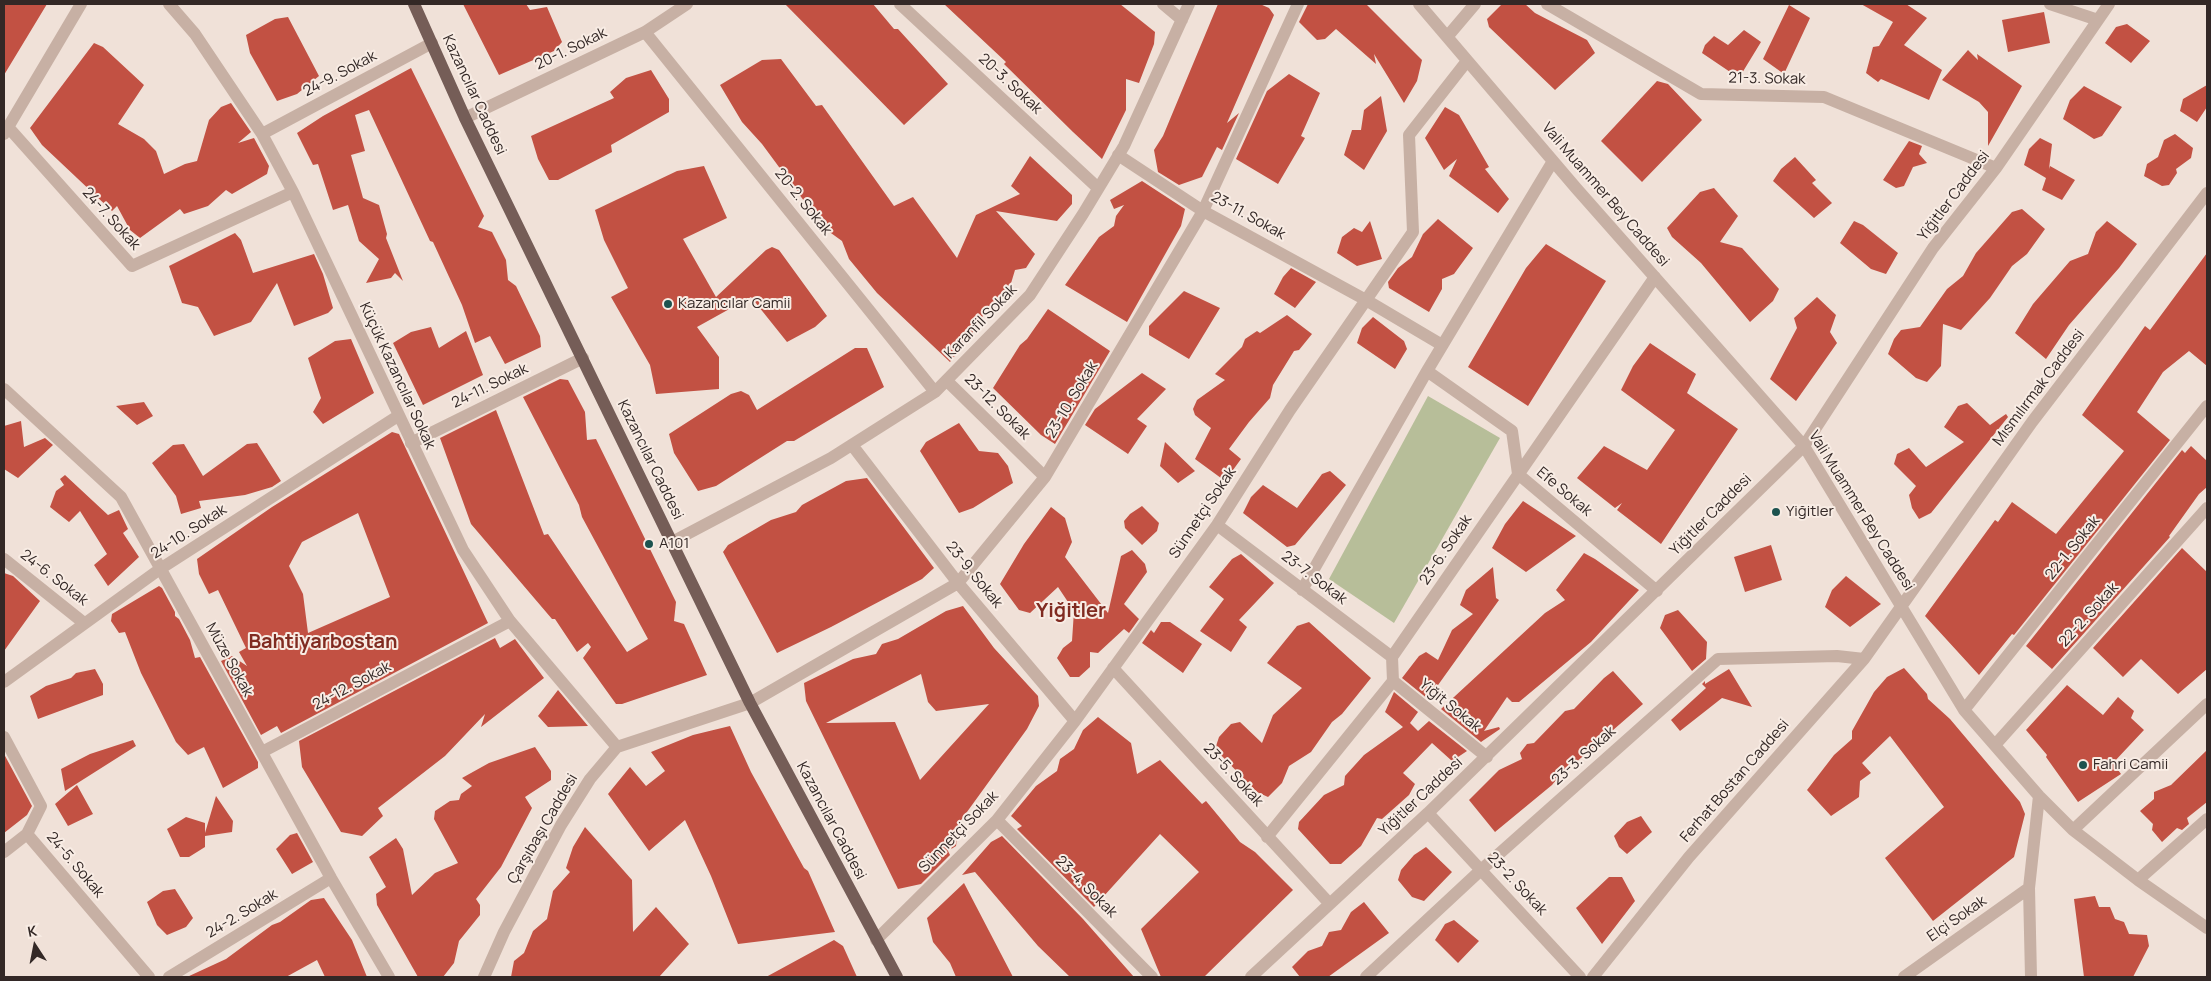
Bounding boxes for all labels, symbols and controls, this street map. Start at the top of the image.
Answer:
street label: 20-1. Sokak [532,24,610,74]
street label: Kazancılar Caddesi [438,32,510,158]
street label: 24-9. Sokak [300,47,380,101]
street label: 20-3. Sokak [974,50,1046,118]
street label: 21-3. Sokak [1728,69,1806,89]
street label: Vali Muammer Bey Caddesi [1538,119,1672,271]
street label: Yiğitler Caddesi [1914,147,1994,245]
street label: 20-2. Sokak [771,165,835,239]
street label: 24-7. Sokak [78,184,144,254]
street label: 23-11. Sokak [1208,188,1288,244]
street label: Karanfil Sokak [941,281,1021,363]
place label: Kazancılar Camii [678,295,791,313]
marker: Kazancılar Camii [662,298,674,310]
street label: Küçük Kazancılar Sokak [355,300,439,452]
street label: Mısmılırmak Caddesi [1989,326,2089,450]
street label: 23-10. Sokak [1042,358,1102,442]
street label: 24-11. Sokak [449,360,531,412]
street label: 23-12. Sokak [960,370,1034,444]
street label: Kazancılar Caddesi [613,397,687,523]
street label: Vali Muammer Bey Caddesi [1804,428,1918,594]
street label: Sünnetçi Sokak [1166,464,1240,562]
street label: Efe Sokak [1533,464,1595,520]
street label: Yiğitler Caddesi [1666,470,1756,560]
street label: 24-10. Sokak [148,501,230,563]
place label: Yiğitler [1786,503,1834,521]
marker: Yiğitler [1770,506,1782,518]
street label: 23-6. Sokak [1416,512,1476,588]
street label: 22-1. Sokak [2042,512,2104,584]
place label: A101 [659,535,689,553]
marker: A101 [643,538,655,550]
street label: 23-9. Sokak [942,538,1006,612]
street label: 24-6. Sokak [17,546,91,610]
street label: 23-7. Sokak [1278,547,1350,609]
street label: 22-2. Sokak [2056,579,2122,651]
district label: Yiğitler [1036,599,1106,623]
street label: Müze Sokak [201,620,257,700]
district label: Bahtiyarbostan [248,630,398,654]
street label: 24-12. Sokak [310,658,394,714]
street label: Yiğit Sokak [1415,676,1485,736]
street label: Ferhat Bostan Caddesi [1677,716,1793,846]
street label: 23-3. Sokak [1548,723,1620,789]
street label: 23-5. Sokak [1199,740,1267,810]
street label: Yiğitler Caddesi [1375,754,1467,840]
place label: Fahri Camii [2093,756,2168,774]
street label: Kazancılar Caddesi [792,759,870,883]
marker: Fahri Camii [2077,759,2089,771]
street label: Çarşıbaşı Caddesi [504,771,582,887]
street label: Sünnetçi Sokak [916,788,1002,876]
street label: 24-5. Sokak [42,829,108,901]
street label: 23-2. Sokak [1483,849,1551,919]
street label: 23-4. Sokak [1051,852,1121,922]
street label: 24-2. Sokak [203,886,281,942]
street label: Elçi Sokak [1924,892,1990,946]
north arrow [10,921,60,971]
text: K [26,921,38,941]

